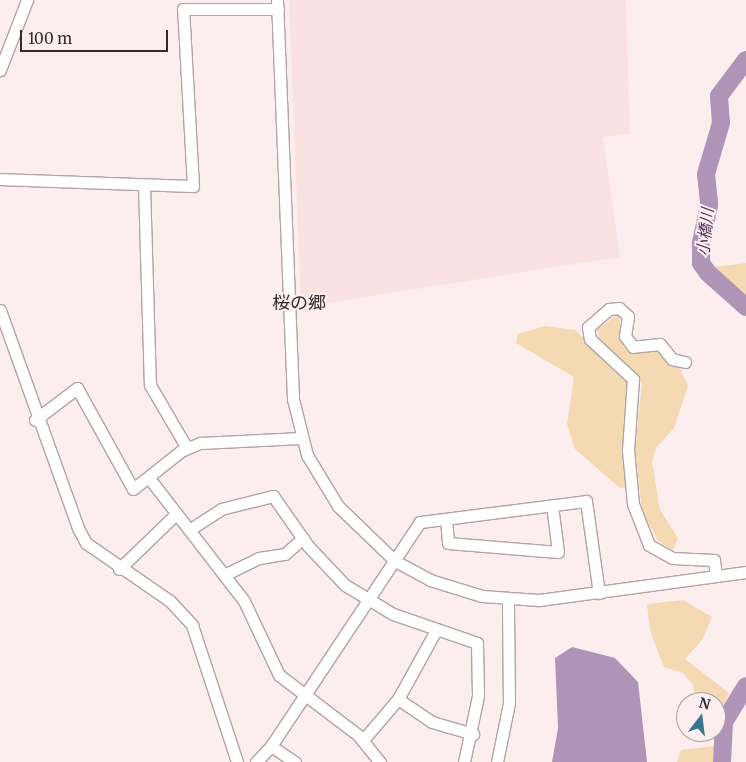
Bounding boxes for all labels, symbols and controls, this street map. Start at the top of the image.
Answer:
scale bar [22,20,170,52]
text: 100 m [28,29,72,48]
water label: 小橋川 [693,207,717,257]
district label: 桜の郷 [272,292,326,314]
north arrow [676,692,726,742]
text: N [697,693,712,714]

